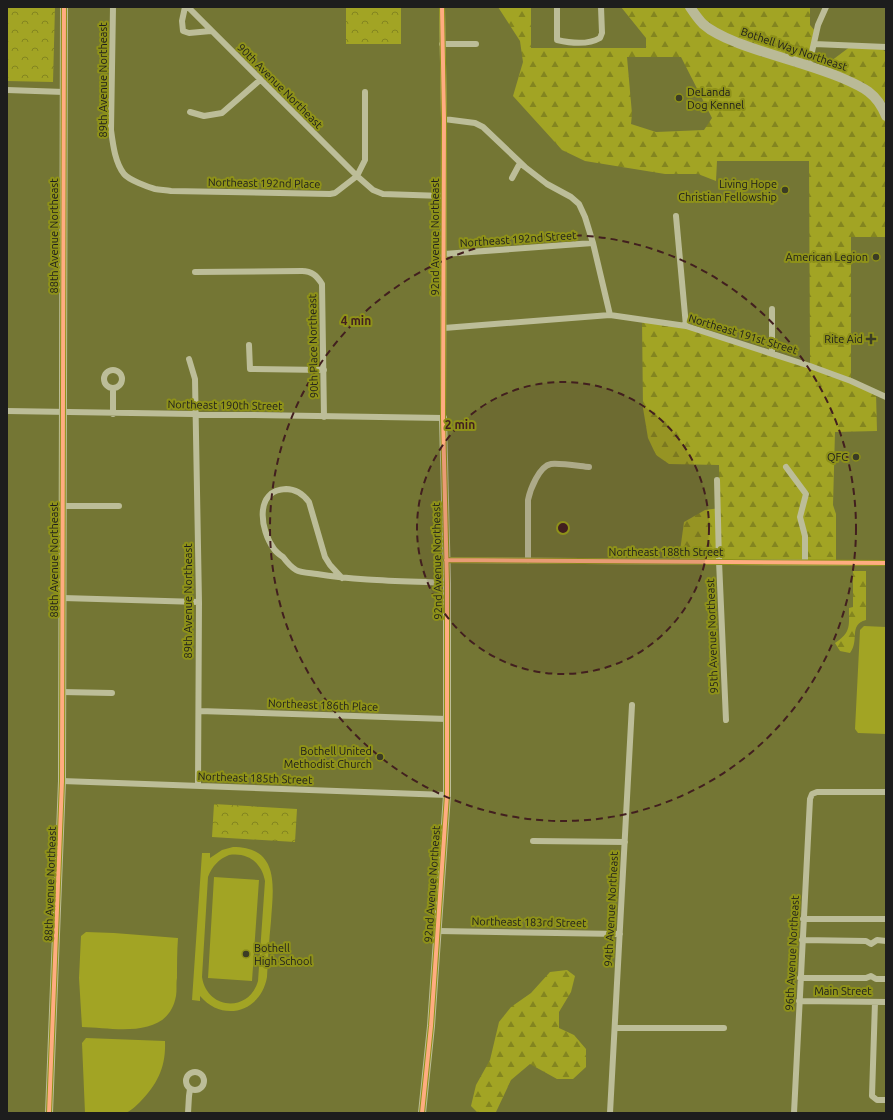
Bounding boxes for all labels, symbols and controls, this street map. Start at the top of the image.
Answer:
street label: 89th Avenue Northeast [97,22,109,138]
street label: Bothell Way Northeast [739,25,849,73]
street label: 90th Avenue Northeast [235,41,325,131]
place label: DeLanda Dog Kennel [687,86,744,111]
marker: DeLanda Dog Kennel [674,93,684,103]
street label: Northeast 192nd Place [208,176,320,190]
street label: 88th Avenue Northeast [48,178,60,294]
street label: 92nd Avenue Northeast [429,178,441,296]
place label: Living Hope Christian Fellowship [678,178,777,203]
marker: Living Hope Christian Fellowship [780,185,790,195]
street label: Northeast 192nd Street [459,229,577,249]
place label: American Legion [786,251,868,263]
marker: American Legion [871,252,881,262]
street label: 90th Place Northeast [306,293,320,398]
street label: Northeast 191st Street [687,312,800,357]
text: 4 min [341,314,371,327]
place label: Rite Aid [824,333,863,345]
marker: Rite Aid [866,334,876,344]
street label: Northeast 190th Street [167,398,283,412]
text: 2 min [445,418,475,431]
place label: QFC [827,451,848,463]
marker: QFC [851,452,861,462]
street label: 88th Avenue Northeast [48,502,60,618]
street label: 92nd Avenue Northeast [430,502,444,620]
centre of rings [556,521,570,535]
street label: 89th Avenue Northeast [182,543,194,659]
street label: Northeast 188th Street [609,546,724,558]
street label: 95th Avenue Northeast [704,578,720,694]
street label: Northeast 186th Place [268,697,378,713]
place label: Bothell United Methodist Church [284,745,372,770]
marker: Bothell United Methodist Church [375,752,385,762]
street label: Northeast 185th Street [197,770,313,786]
street label: 92nd Avenue Northeast [422,824,442,943]
street label: 88th Avenue Northeast [42,826,58,942]
street label: 94th Avenue Northeast [602,851,620,967]
street label: 96th Avenue Northeast [783,895,801,1011]
street label: Northeast 183rd Street [471,915,587,929]
place label: Bothell High School [254,942,312,967]
marker: Bothell High School [241,949,251,959]
street label: Main Street [814,985,872,997]

